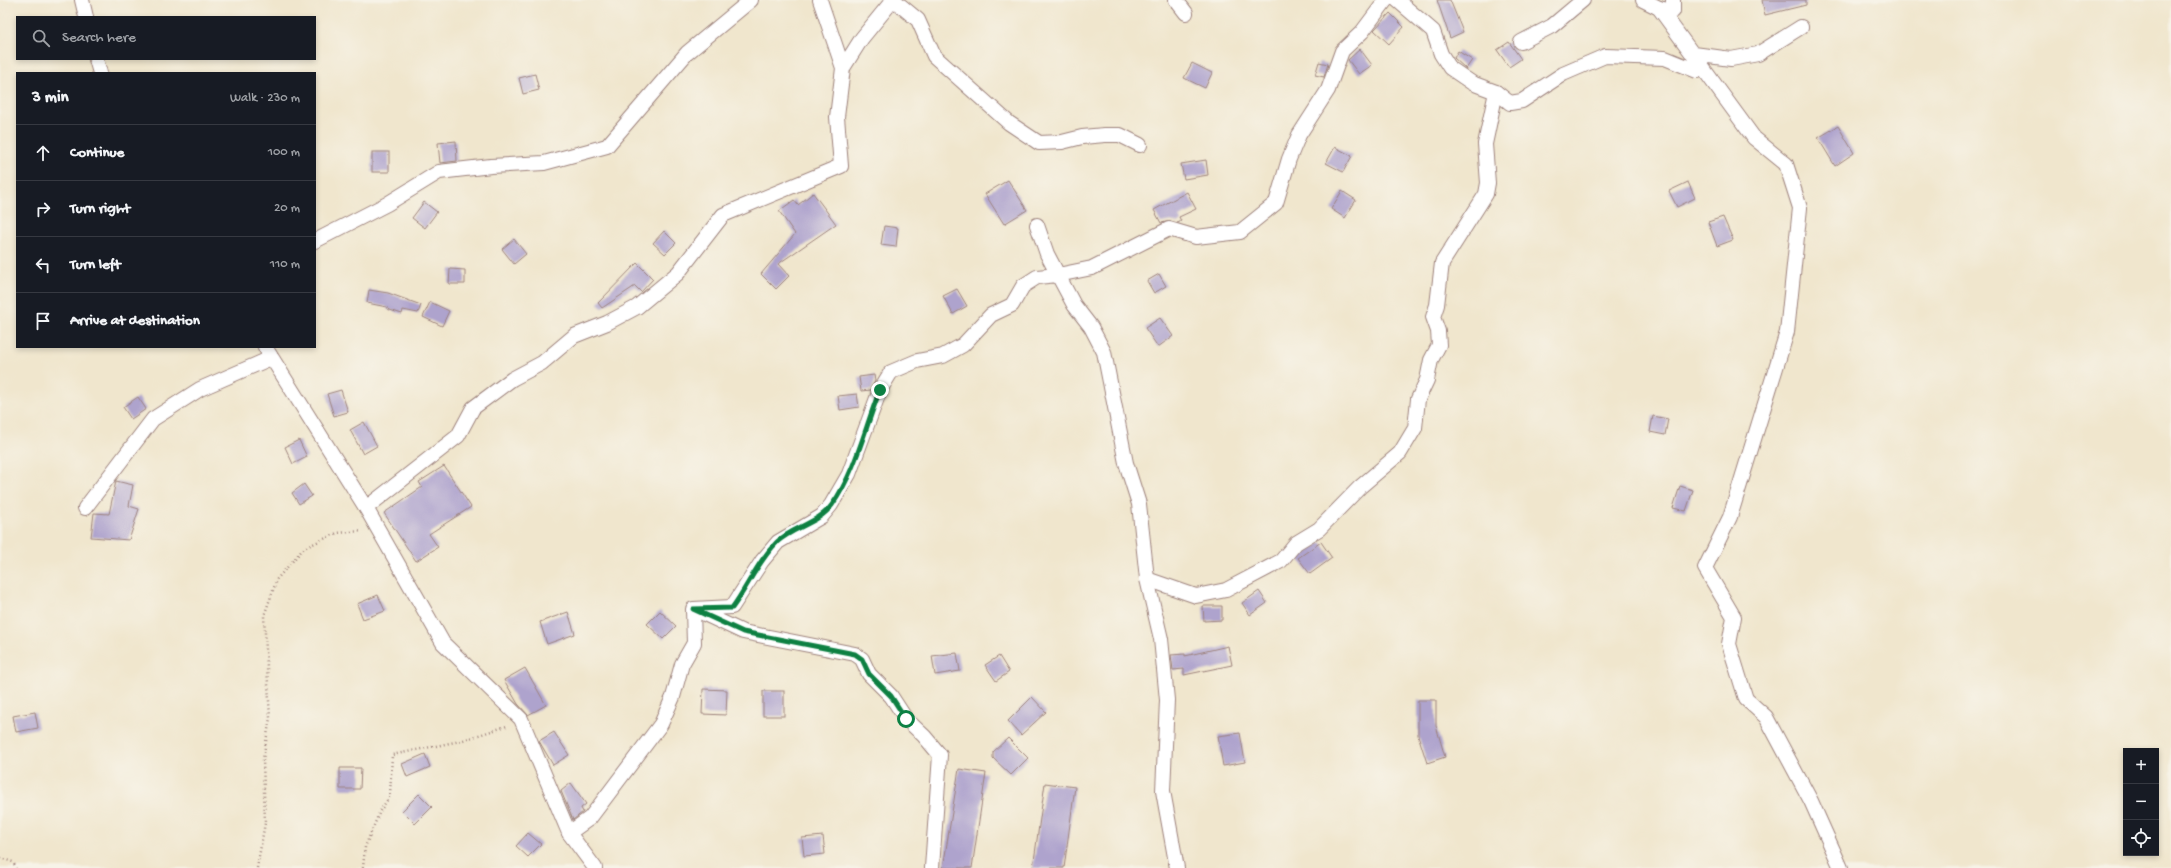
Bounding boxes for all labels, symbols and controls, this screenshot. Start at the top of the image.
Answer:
search box [16,16,316,60]
icon: search [30,27,52,49]
text: Search here [62,29,136,47]
text: 3 min [32,88,69,108]
text: Walk · 230 m [230,91,300,106]
icon: ahead [32,142,54,164]
text: Continue [70,144,124,162]
text: 100 m [268,145,300,160]
icon: right [32,198,54,220]
text: Turn right [70,200,130,218]
text: 20 m [274,201,300,216]
icon: left [32,254,54,276]
text: Turn left [70,256,121,274]
text: 110 m [270,257,300,272]
icon: arrive [32,310,54,332]
text: Arrive at destination [70,312,200,330]
route end [871,381,889,399]
route start [897,710,915,728]
map controls [2123,748,2159,856]
button: + [2123,748,2159,784]
button: − [2123,784,2159,820]
button: locate [2123,820,2159,856]

